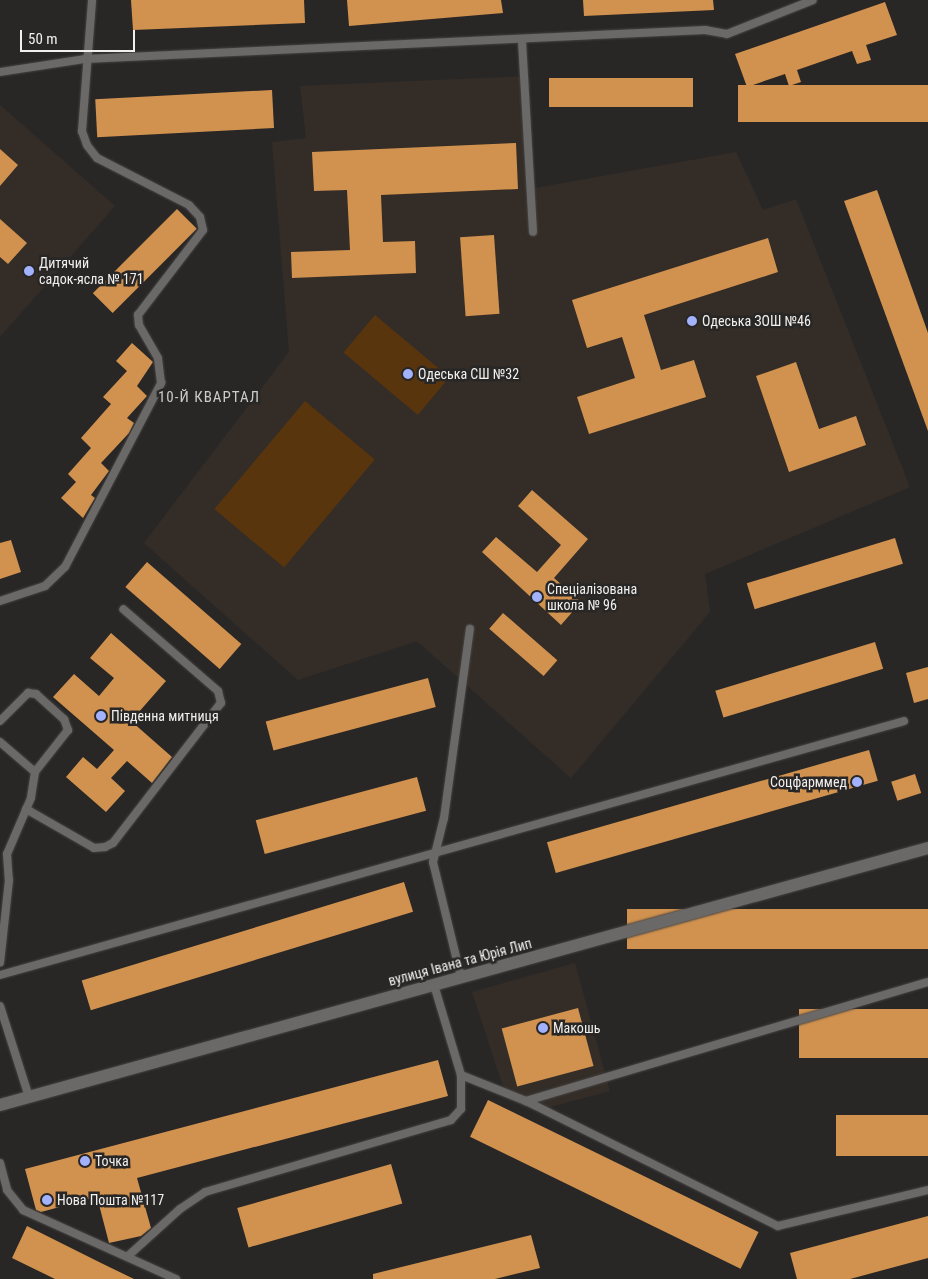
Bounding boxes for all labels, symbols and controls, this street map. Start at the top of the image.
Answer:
scale bar [22,20,138,52]
text: 50 m [28,30,58,48]
place label: Дитячий садок-ясла № 171 [39,255,144,288]
marker: Дитячий садок-ясла № 171 [23,265,35,277]
place label: Одеська ЗОШ №46 [702,313,811,329]
marker: Одеська ЗОШ №46 [686,315,698,327]
place label: Одеська СШ №32 [418,366,519,382]
marker: Одеська СШ №32 [402,368,414,380]
district label: 10-Й КВАРТАЛ [156,389,262,407]
place label: Спеціалізована школа № 96 [547,581,637,614]
marker: Спеціалізована школа № 96 [531,591,543,603]
place label: Південна митниця [111,708,219,724]
marker: Південна митниця [95,710,107,722]
place label: Соцфарммед [770,774,847,790]
marker: Соцфарммед [851,776,863,788]
street label: вулиця Івана та Юрія Лип [386,935,534,989]
place label: Макошь [553,1020,600,1036]
marker: Макошь [537,1022,549,1034]
place label: Точка [95,1153,129,1169]
marker: Точка [79,1155,91,1167]
place label: Нова Пошта №117 [57,1192,164,1208]
marker: Нова Пошта №117 [41,1194,53,1206]

